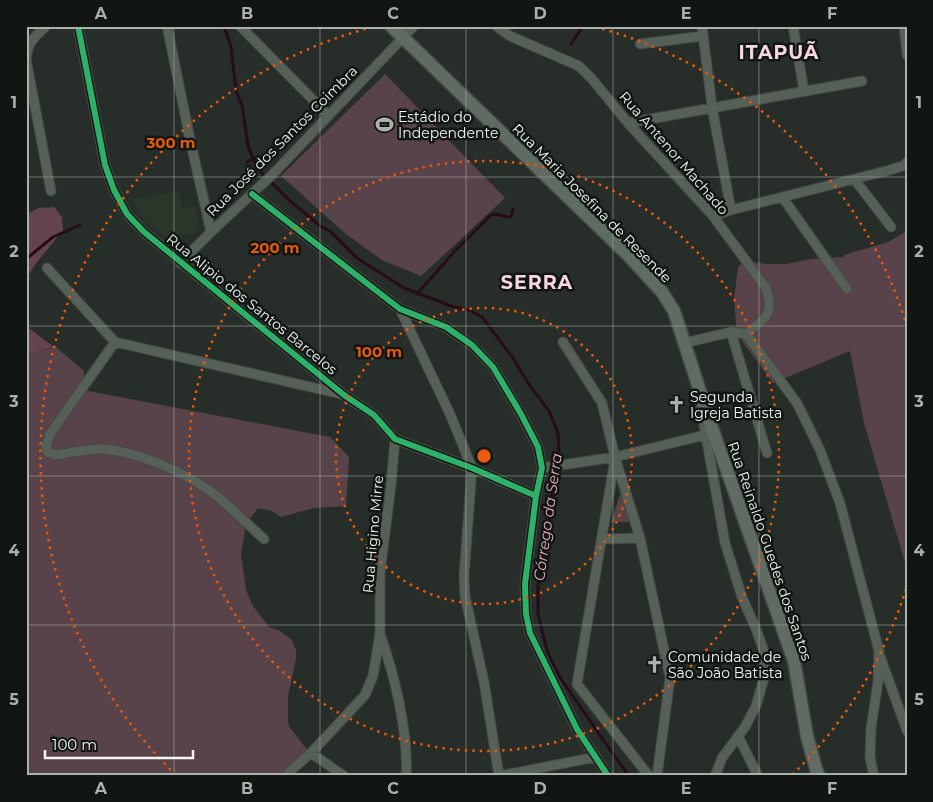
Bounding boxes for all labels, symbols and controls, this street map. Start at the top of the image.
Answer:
text: A [94,4,108,23]
text: B [241,4,253,23]
text: C [387,4,399,23]
text: D [533,4,547,23]
text: E [681,4,691,23]
text: F [827,4,837,23]
district label: ITAPUÃ [739,41,819,64]
street label: Rua José dos Santos Coimbra [203,62,361,220]
street label: Rua Antenor Machado [615,88,733,219]
text: 1 [11,93,17,112]
text: 1 [916,93,922,112]
place label: Estádio do Independente [398,108,498,142]
sports icon: Estádio do Independente [374,115,394,135]
street label: Rua Maria Josefina de Resende [508,119,676,287]
text: 300 m [145,133,196,152]
street label: Rua Alipio dos Santos Barcelos [163,230,341,379]
text: 200 m [250,238,300,257]
text: 2 [9,242,19,261]
text: 2 [914,242,924,261]
district label: SERRA [501,271,573,294]
text: 100 m [356,342,402,361]
place label: Segunda Igreja Batista [690,388,782,422]
text: 3 [8,392,19,411]
text: 3 [913,392,924,411]
church icon: Segunda Igreja Batista [666,395,686,415]
street label: Rua Reinaldo Guedes dos Santos [724,439,816,663]
centre of rings [475,447,493,465]
water label: Córrego da Serra [529,452,566,582]
street label: Rua Higino Mirre [359,474,387,594]
text: 4 [8,541,20,560]
text: 4 [913,541,925,560]
place label: Comunidade de São João Batista [668,648,783,682]
church icon: Comunidade de São João Batista [644,655,664,675]
text: 5 [9,690,19,709]
text: 5 [914,690,924,709]
scale bar [45,727,192,759]
text: 100 m [52,735,97,754]
text: A [94,779,108,798]
text: B [241,779,253,798]
text: C [387,779,399,798]
text: D [533,779,547,798]
text: E [681,779,691,798]
text: F [827,779,837,798]

